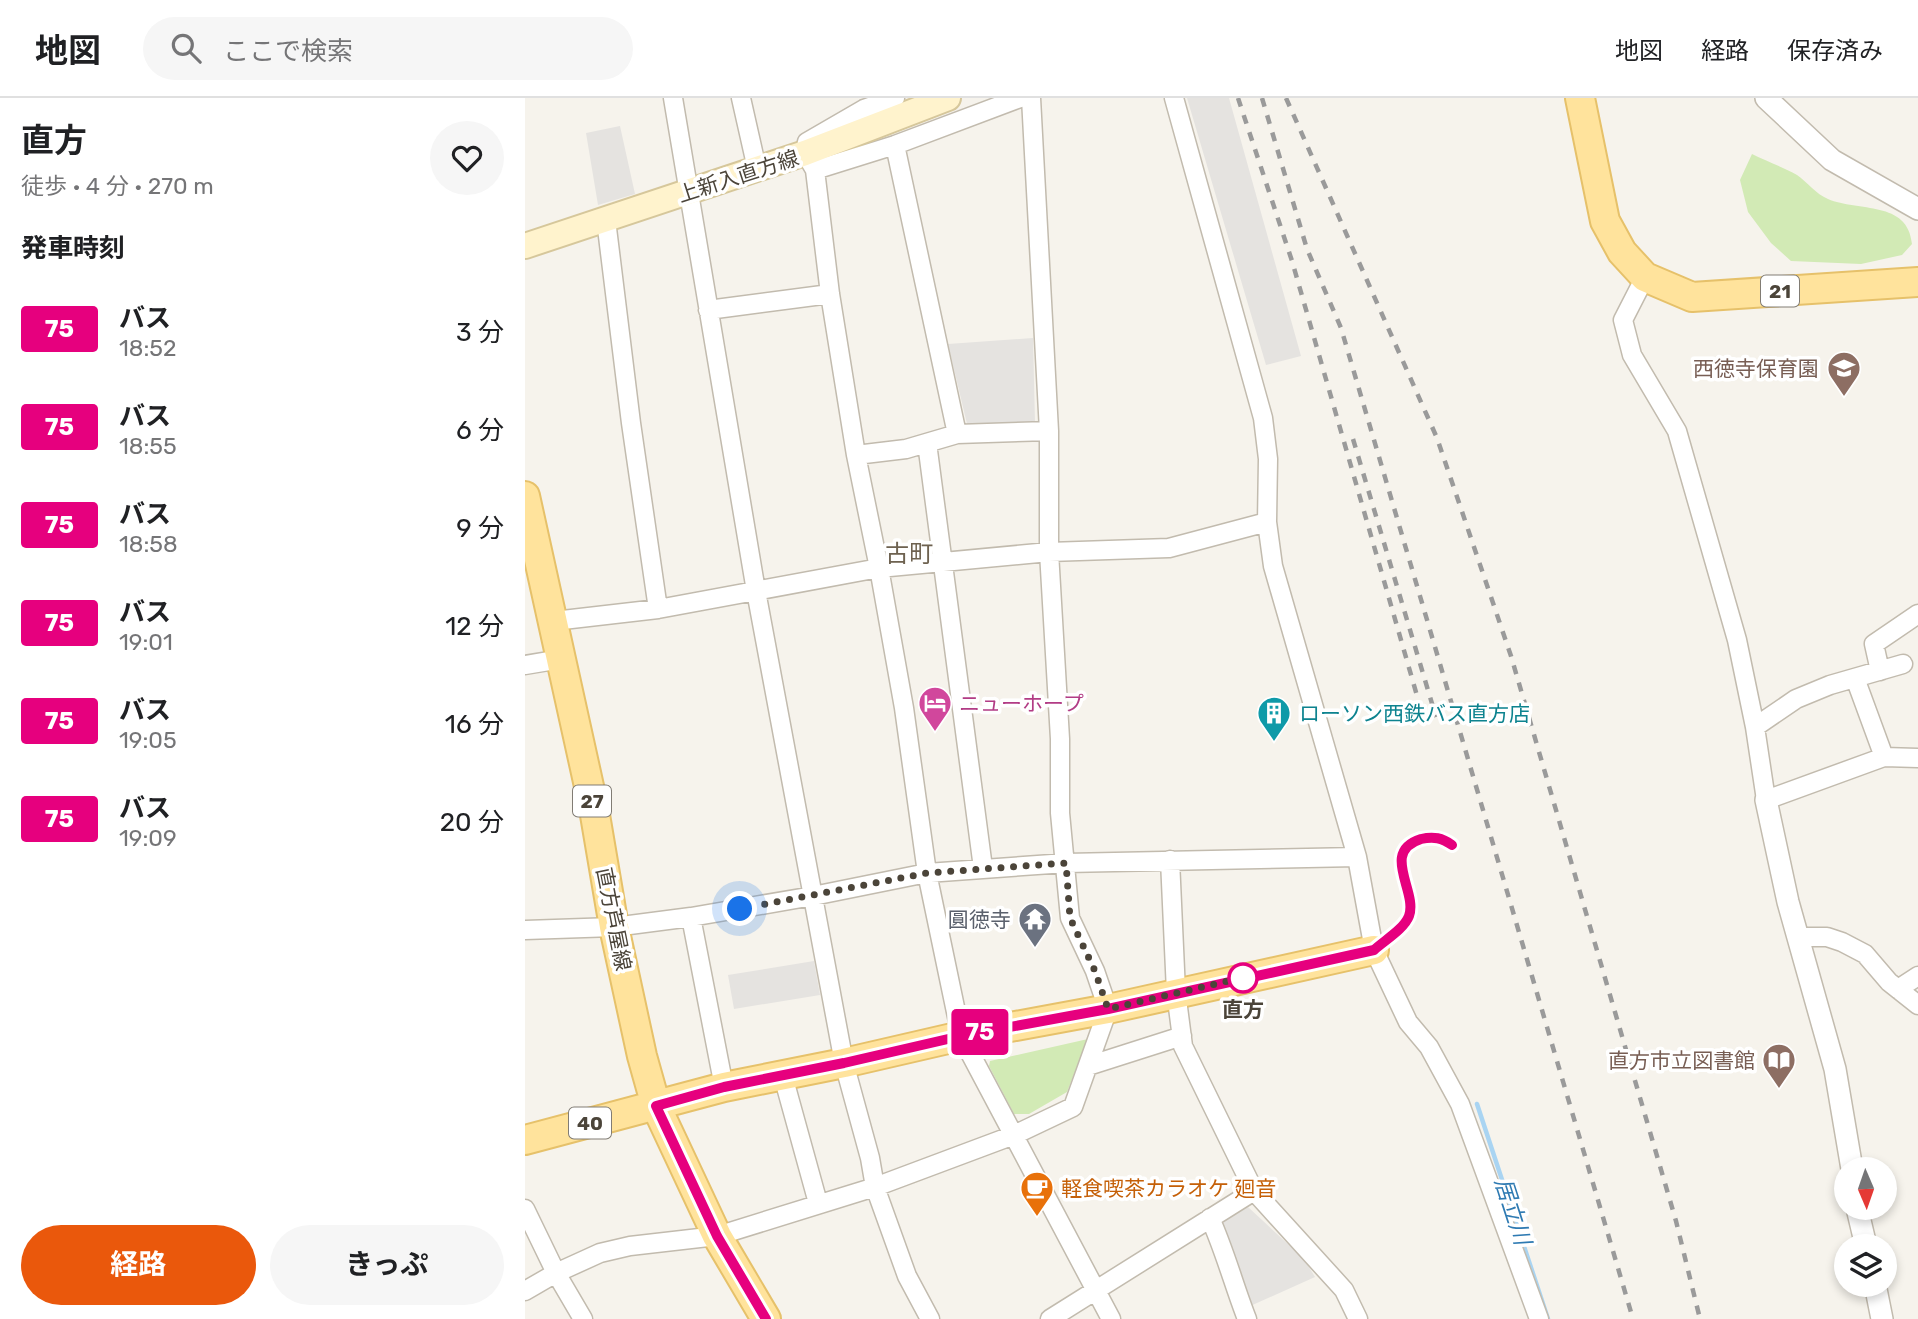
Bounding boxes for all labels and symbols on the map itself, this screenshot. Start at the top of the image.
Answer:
street label: 上新入直方線 [674,145,802,207]
road number: 21 [1761,276,1799,307]
school or university icon: 西徳寺保育園 [1825,349,1863,398]
place label: 西徳寺保育園 [1693,356,1819,381]
district label: 古町 [885,540,933,568]
hotel icon: ニューホープ [916,684,954,733]
place label: ニューホープ [959,691,1084,716]
building icon: ローソン西鉄バス直方店 [1255,694,1293,743]
place label: ローソン西鉄バス直方店 [1299,701,1530,726]
road number: 27 [573,786,611,816]
street label: 直方芦屋線 [592,865,636,973]
your location [722,891,757,926]
temple icon: 圓徳寺 [1016,900,1054,949]
place label: 圓徳寺 [948,907,1011,932]
marker: 直方 [1228,963,1258,993]
place label: 直方 [1222,997,1264,1022]
line badge: 75 [949,1009,1011,1055]
library icon: 直方市立図書館 [1760,1041,1798,1090]
place label: 直方市立図書館 [1608,1048,1755,1073]
road number: 40 [569,1107,611,1138]
north arrow [1834,1157,1897,1220]
cafe icon: 軽食喫茶カラオケ 廻音 [1018,1169,1056,1218]
water label: 居立川 [1489,1174,1538,1251]
place label: 軽食喫茶カラオケ 廻音 [1061,1176,1276,1201]

